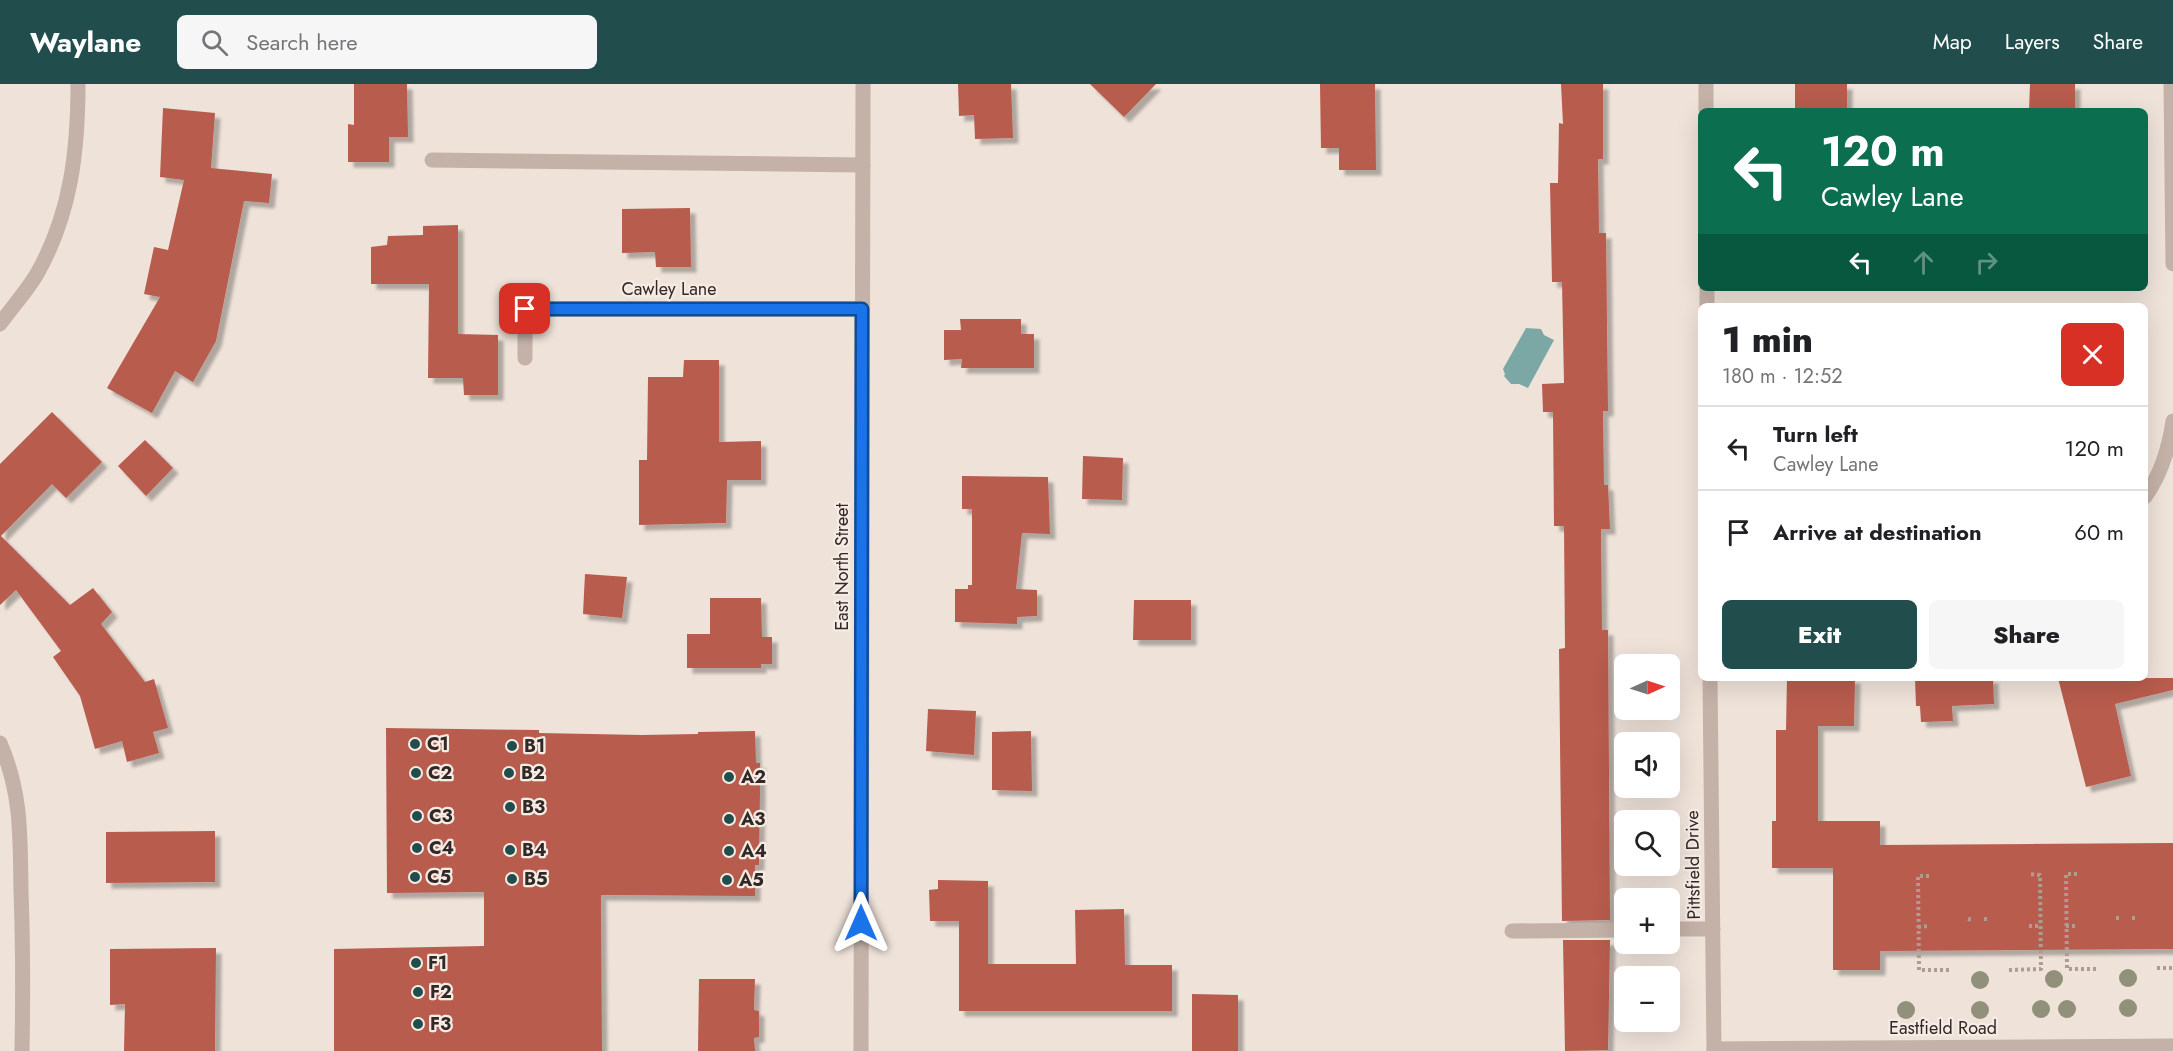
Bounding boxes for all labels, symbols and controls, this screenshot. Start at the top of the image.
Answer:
search box [177,15,597,69]
text: Waylane [30,22,141,63]
icon: search [198,26,231,59]
text: Search here [246,26,358,58]
text: Map [1933,27,1972,57]
text: Layers [2005,27,2060,57]
text: Share [2093,27,2143,57]
text: 120 m [1821,121,1945,182]
icon: left [1722,132,1800,210]
text: Cawley Lane [1821,177,1964,216]
icon: left [1844,246,1877,279]
icon: ahead [1907,246,1940,279]
icon: right [1970,246,2003,279]
street label: Cawley Lane [621,276,717,302]
pin [499,283,550,334]
icon: arrive [508,292,541,325]
text: 1 min [1722,313,1813,365]
button: close [2061,323,2124,386]
text: 180 m · 12:52 [1722,362,1843,391]
text: Turn left [1773,418,1858,450]
icon: left [1722,432,1755,465]
text: 120 m [2065,432,2124,464]
text: Cawley Lane [1773,450,1879,479]
street label: East North Street [829,503,855,631]
icon: arrive [1722,516,1755,549]
text: Arrive at destination [1773,516,1982,548]
text: 60 m [2074,516,2124,548]
button: Exit [1722,600,1917,669]
button: Share [1929,600,2124,669]
north arrow [1614,654,1680,720]
map controls [1614,654,1680,1032]
place label: C1 [427,731,449,757]
button: sound [1614,732,1680,798]
place label: B1 [524,733,545,759]
marker: C1 [408,737,422,751]
marker: B1 [505,739,519,753]
place label: C2 [428,760,453,786]
place label: B2 [521,760,545,786]
place label: A2 [740,764,766,790]
marker: C2 [409,766,423,780]
marker: B2 [502,766,516,780]
marker: A2 [722,770,736,784]
place label: B3 [522,794,545,820]
marker: B3 [503,800,517,814]
place label: C3 [429,803,453,829]
place label: A3 [740,806,765,832]
marker: C3 [410,809,424,823]
button: search [1614,810,1680,876]
street label: Pittsfield Drive [1679,810,1707,920]
marker: A3 [722,812,736,826]
place label: C4 [429,835,454,861]
place label: B4 [522,837,547,863]
place label: A4 [740,838,767,864]
marker: C4 [410,841,424,855]
marker: B4 [503,843,517,857]
marker: A4 [722,844,736,858]
place label: C5 [427,864,451,890]
place label: B5 [524,866,548,892]
place label: A5 [738,867,764,893]
marker: C5 [408,870,422,884]
marker: B5 [505,872,519,886]
marker: A5 [720,873,734,887]
button: + [1614,888,1680,954]
position arrow [829,891,893,955]
place label: F1 [428,950,447,976]
marker: F1 [409,956,423,970]
button: − [1614,966,1680,1032]
place label: F2 [430,979,452,1005]
marker: F2 [411,985,425,999]
place label: F3 [430,1011,451,1037]
street label: Eastfield Road [1889,1015,1997,1041]
marker: F3 [411,1017,425,1031]

